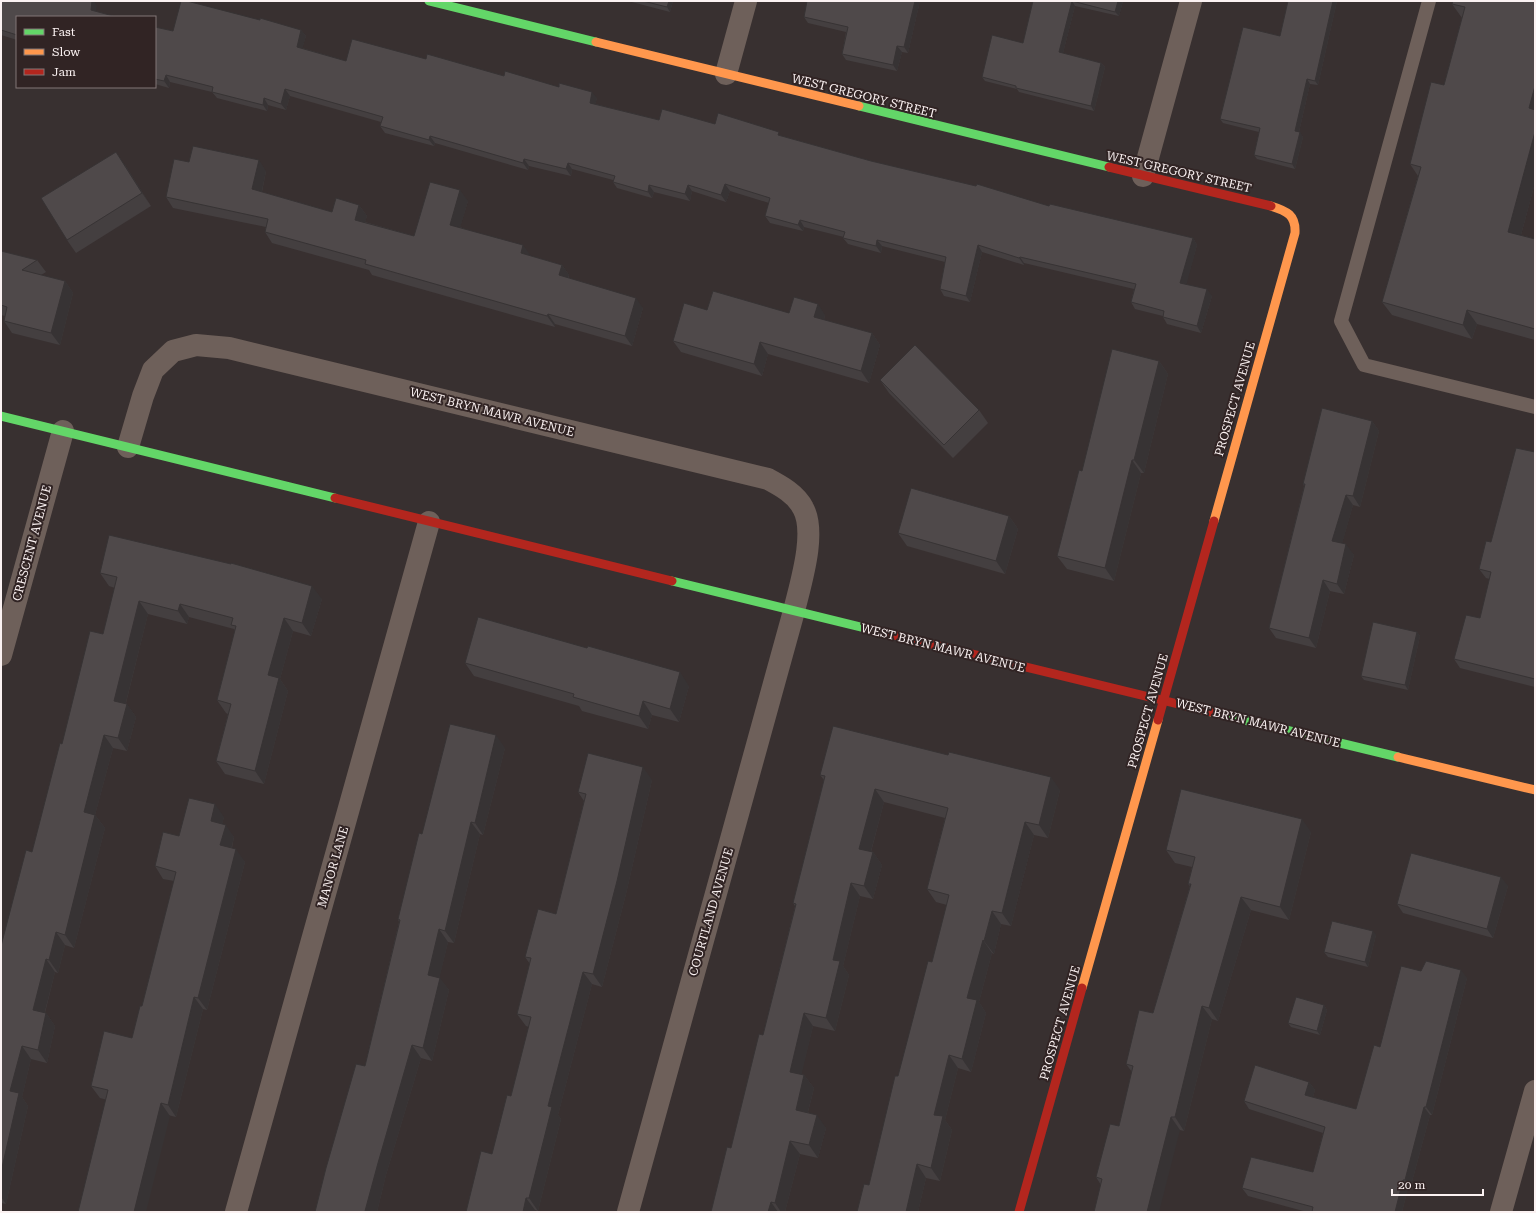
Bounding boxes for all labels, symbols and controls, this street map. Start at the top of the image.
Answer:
legend [16,16,156,88]
text: Fast [52,25,76,39]
text: Slow [52,45,80,59]
text: Jam [52,65,76,79]
street label: WEST GREGORY STREET [790,71,938,121]
street label: WEST GREGORY STREET [1105,148,1253,196]
street label: PROSPECT AVENUE [1212,340,1258,458]
street label: WEST BRYN MAWR AVENUE [408,385,576,439]
street label: CRESCENT AVENUE [10,483,54,603]
street label: WEST BRYN MAWR AVENUE [859,621,1027,675]
street label: PROSPECT AVENUE [1125,652,1171,770]
street label: WEST BRYN MAWR AVENUE [1174,696,1342,750]
street label: MANOR LANE [315,825,351,909]
street label: COURTLAND AVENUE [686,846,736,978]
street label: PROSPECT AVENUE [1037,964,1083,1082]
scale bar [1392,1171,1483,1197]
text: 20 m [1398,1178,1425,1192]

